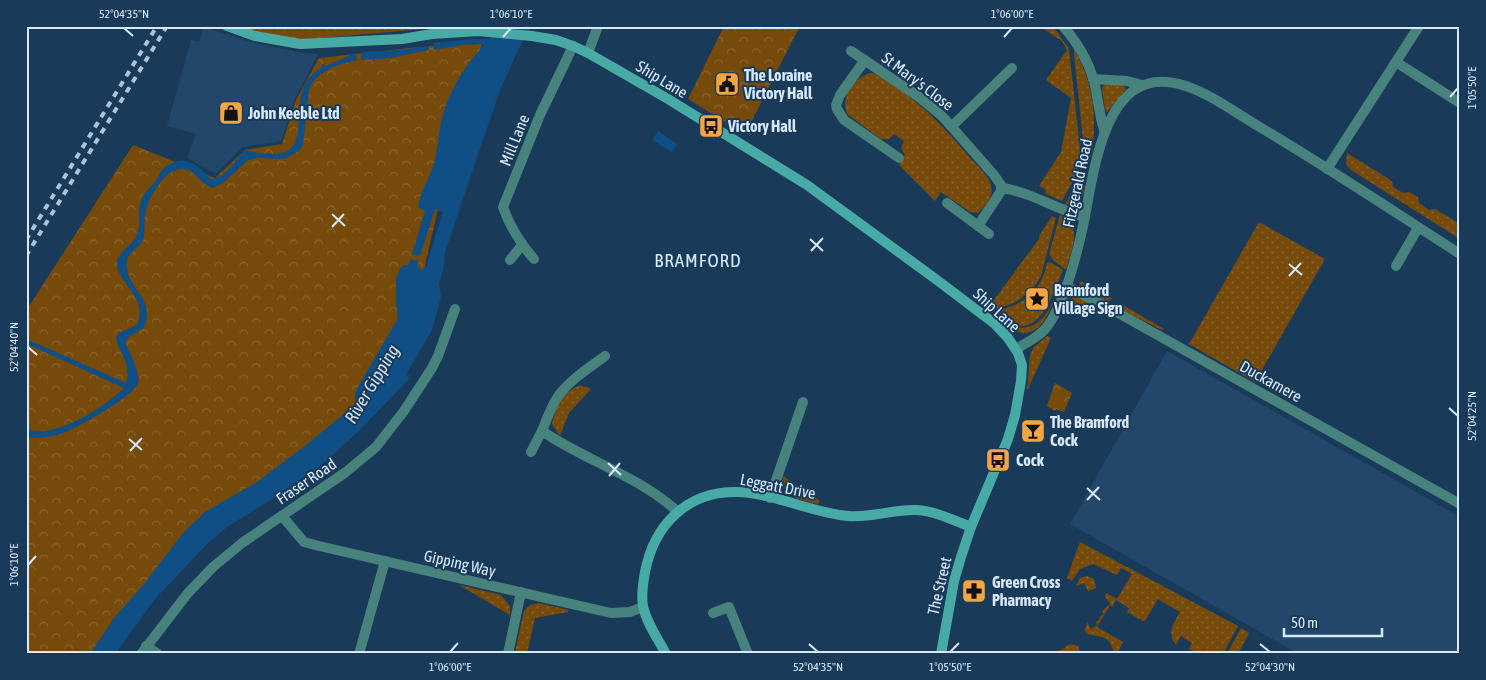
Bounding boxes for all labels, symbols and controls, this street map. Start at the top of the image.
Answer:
text: 52°04'35"N [99,7,149,21]
text: 1°06'10"E [490,7,532,21]
text: 1°06'00"E [991,7,1033,21]
street label: St Mary's Close [878,48,957,115]
street label: Ship Lane [633,57,691,102]
place label: The Loraine Victory Hall [743,66,813,102]
text: 1°05'50"E [1465,67,1479,109]
public building icon: The Loraine Victory Hall [714,71,740,97]
shop icon: John Keeble Ltd [218,100,244,126]
place label: John Keeble Ltd [247,104,340,122]
street label: Mill Lane [496,112,532,168]
bus stop icon: Victory Hall [698,113,724,139]
place label: Victory Hall [727,117,797,135]
street label: Fitzgerald Road [1059,137,1096,229]
district label: BRAMFORD [654,249,742,271]
place label: Bramford Village Sign [1053,281,1123,317]
street label: Ship Lane [969,284,1024,336]
place icon: Bramford Village Sign [1024,286,1050,312]
text: 52°04'40"N [7,322,21,372]
water label: River Gipping [340,340,403,427]
street label: Duckamere [1237,357,1305,405]
text: 52°04'25"N [1465,391,1479,441]
place label: The Bramford Cock [1050,413,1130,449]
bar icon: The Bramford Cock [1020,418,1046,444]
bus stop icon: Cock [985,447,1011,473]
place label: Cock [1016,451,1045,469]
street label: Fraser Road [273,454,339,508]
street label: Leggatt Drive [739,470,817,503]
text: 1°06'10"E [7,544,21,586]
street label: Gipping Way [422,546,498,581]
street label: The Street [924,555,954,617]
place label: Green Cross Pharmacy [992,573,1061,609]
pharmacy icon: Green Cross Pharmacy [961,578,987,604]
scale bar [1284,605,1381,637]
text: 50 m [1291,614,1318,631]
text: 1°06'00"E [429,660,471,674]
text: 52°04'35"N [793,660,843,674]
text: 1°05'50"E [929,660,971,674]
text: 52°04'30"N [1245,660,1295,674]

